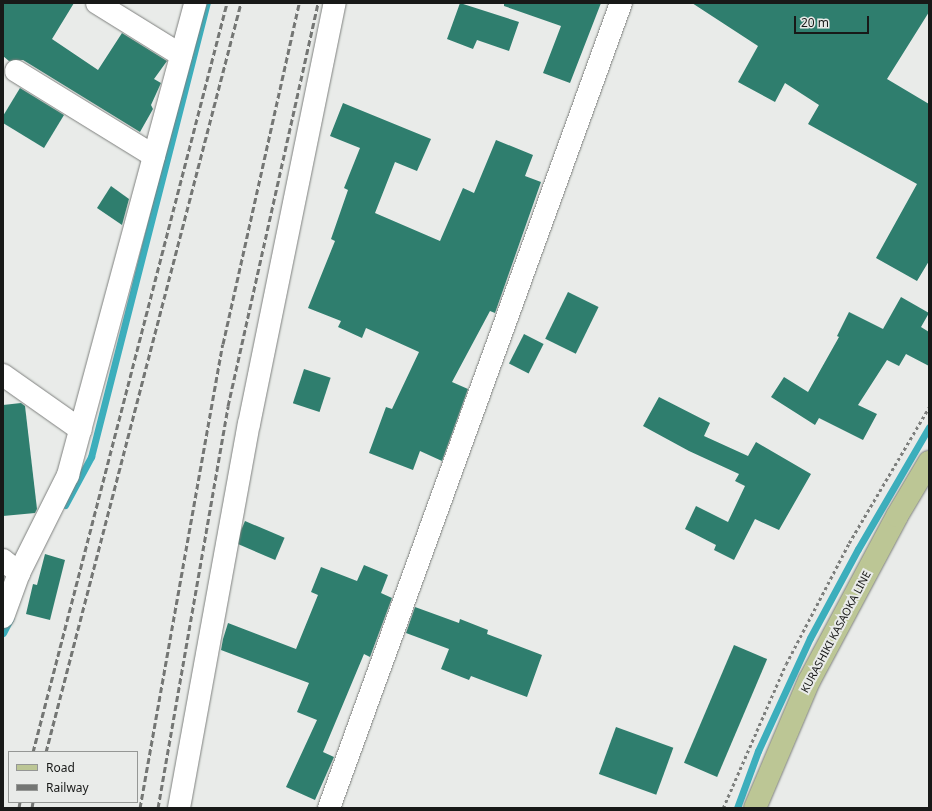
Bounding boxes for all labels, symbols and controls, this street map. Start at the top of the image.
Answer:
scale bar [796,8,871,34]
text: 20 m [801,14,829,31]
street label: KURASHIKI KASAOKA LINE [798,569,874,695]
legend [8,751,138,803]
text: Road [46,759,75,776]
text: Railway [46,779,89,796]

